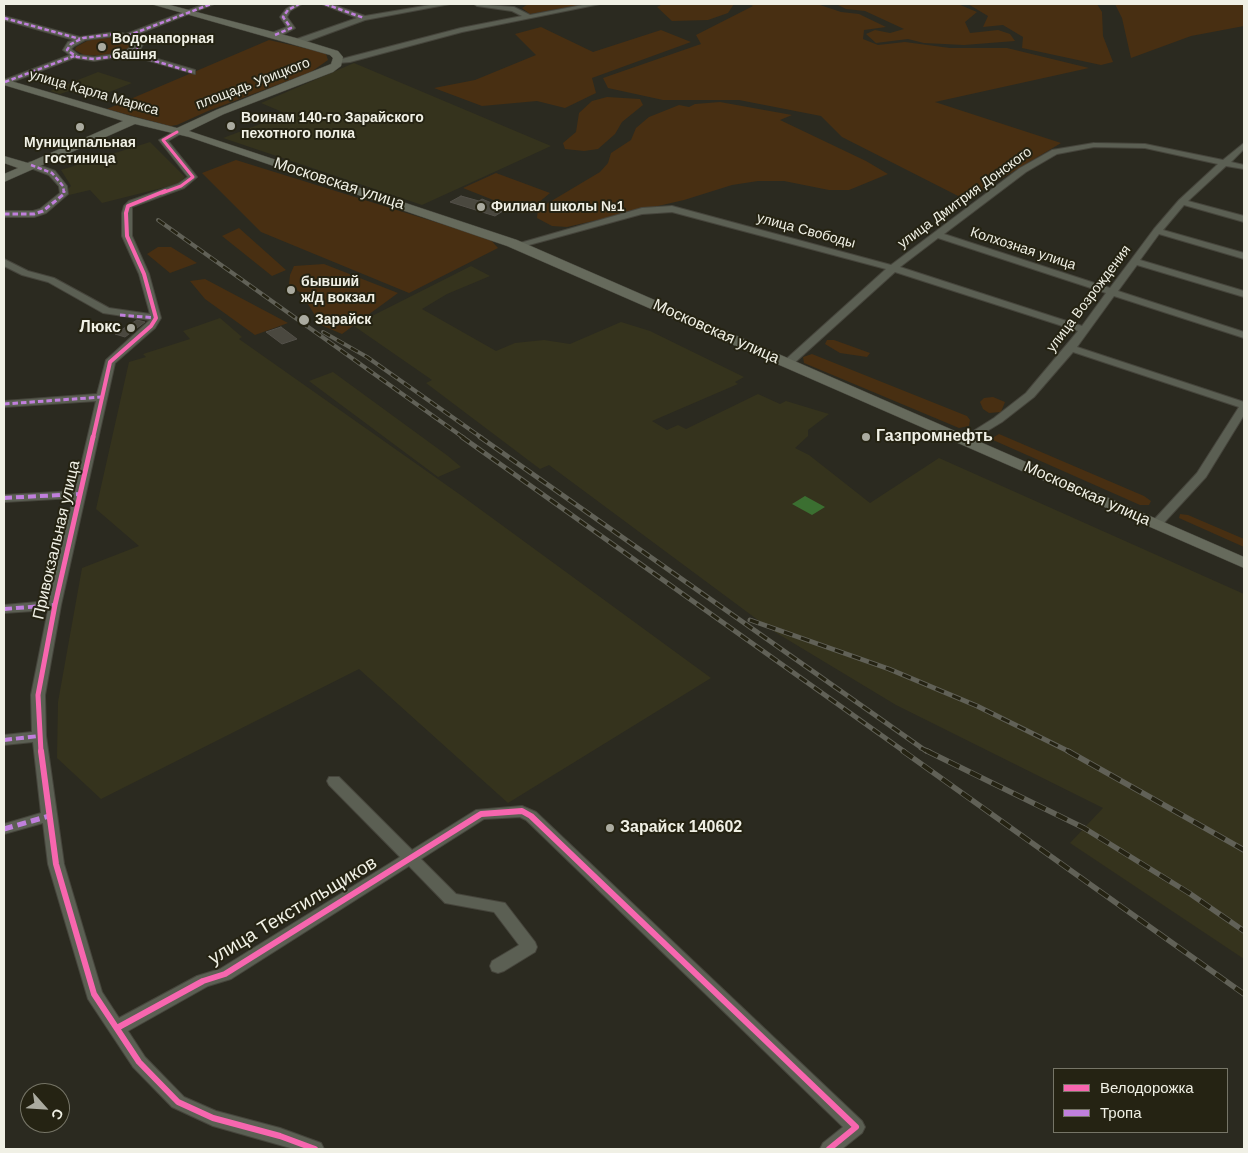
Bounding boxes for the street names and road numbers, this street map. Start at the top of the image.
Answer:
street label: площадь Урицкого [194,54,312,114]
street label: улица Карла Маркса [27,66,161,120]
street label: улица Дмитрия Донского [895,144,1035,252]
street label: Московская улица [271,154,407,214]
street label: улица Свободы [755,210,857,252]
street label: Колхозная улица [968,224,1078,274]
street label: улица Возрождения [1043,242,1135,356]
street label: Московская улица [650,296,782,368]
street label: Московская улица [1021,458,1153,530]
street label: Привокзальная улица [29,459,85,621]
street label: улица Текстильщиков [205,852,381,970]

